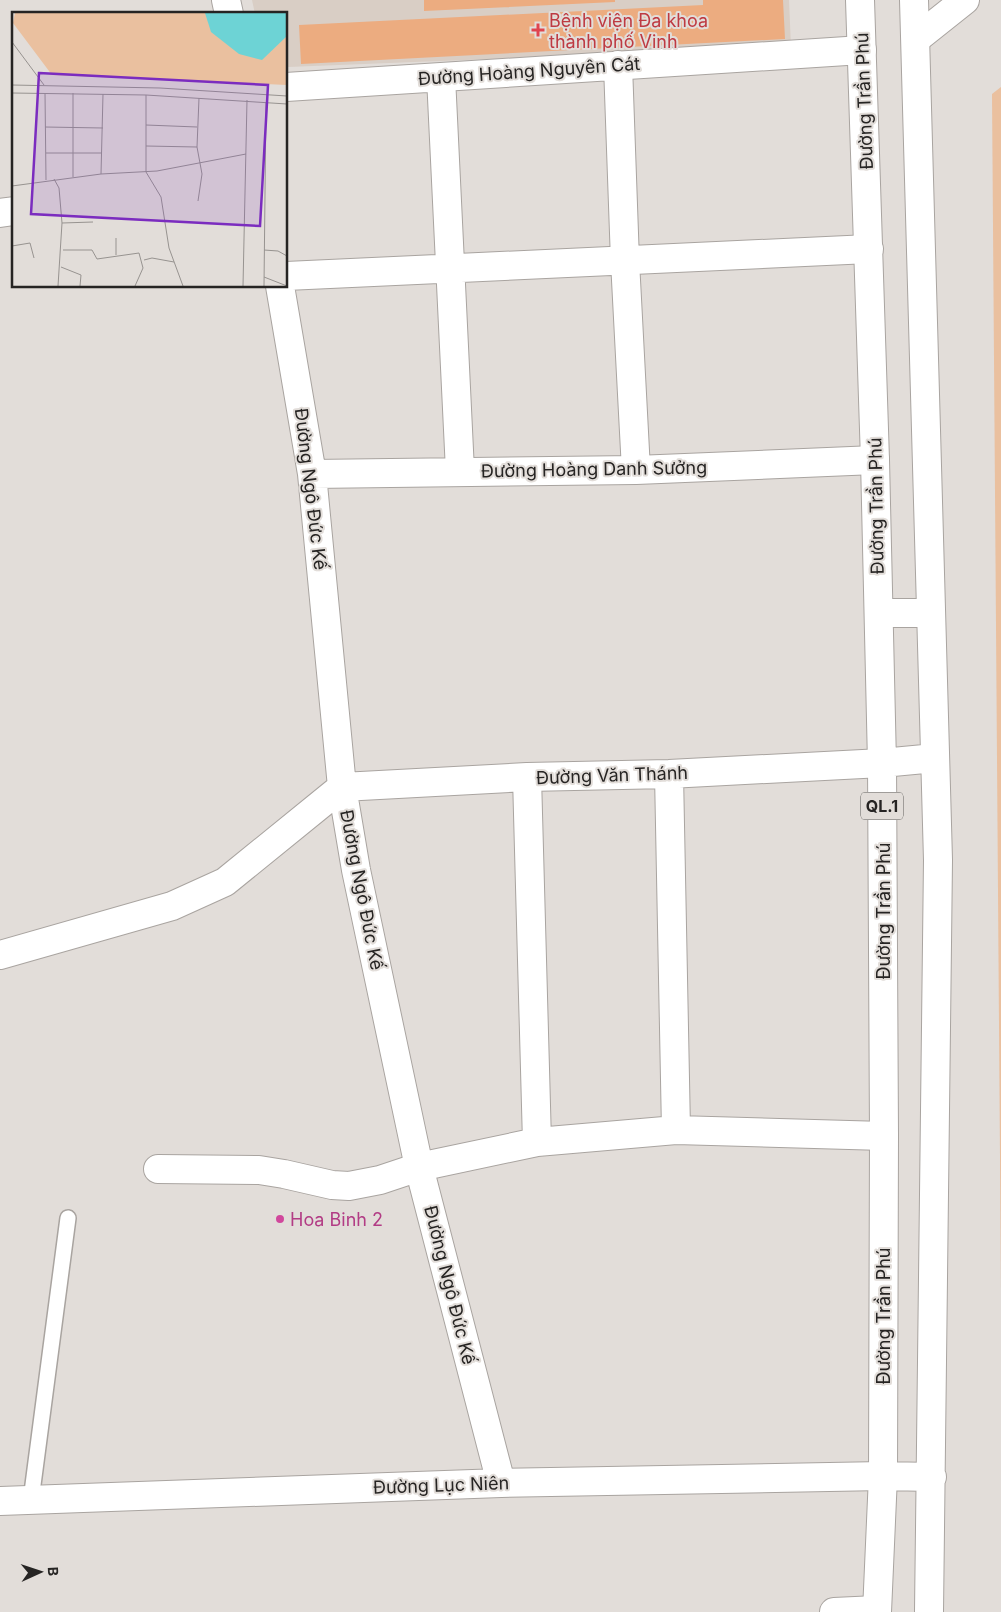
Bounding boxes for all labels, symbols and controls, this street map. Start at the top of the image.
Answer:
place label: Bệnh viện Đa khoa thành phố Vinh [549,10,708,52]
inset map [12,12,288,288]
marker: Bệnh viện Đa khoa thành phố Vinh [531,23,545,37]
street label: Đường Trần Phú [851,32,877,170]
street label: Đường Hoàng Nguyên Cát [417,53,641,89]
street label: Đường Ngô Đức Kế [291,407,331,571]
street label: Đường Trần Phú [864,437,888,575]
street label: Đường Hoàng Danh Sưởng [481,457,707,481]
street label: Đường Văn Thánh [536,762,688,788]
road number: QL.1 [861,792,903,819]
street label: Đường Ngô Đức Kế [336,808,388,972]
street label: Đường Trần Phú [873,843,894,979]
street label: Đường Ngô Đức Kế [420,1203,480,1367]
place label: Hoa Binh 2 [290,1209,383,1230]
marker: Hoa Binh 2 [274,1213,286,1225]
street label: Đường Trần Phú [873,1248,894,1384]
street label: Đường Lục Niên [373,1472,509,1498]
north arrow [15,1547,65,1597]
text: B [45,1566,62,1576]

